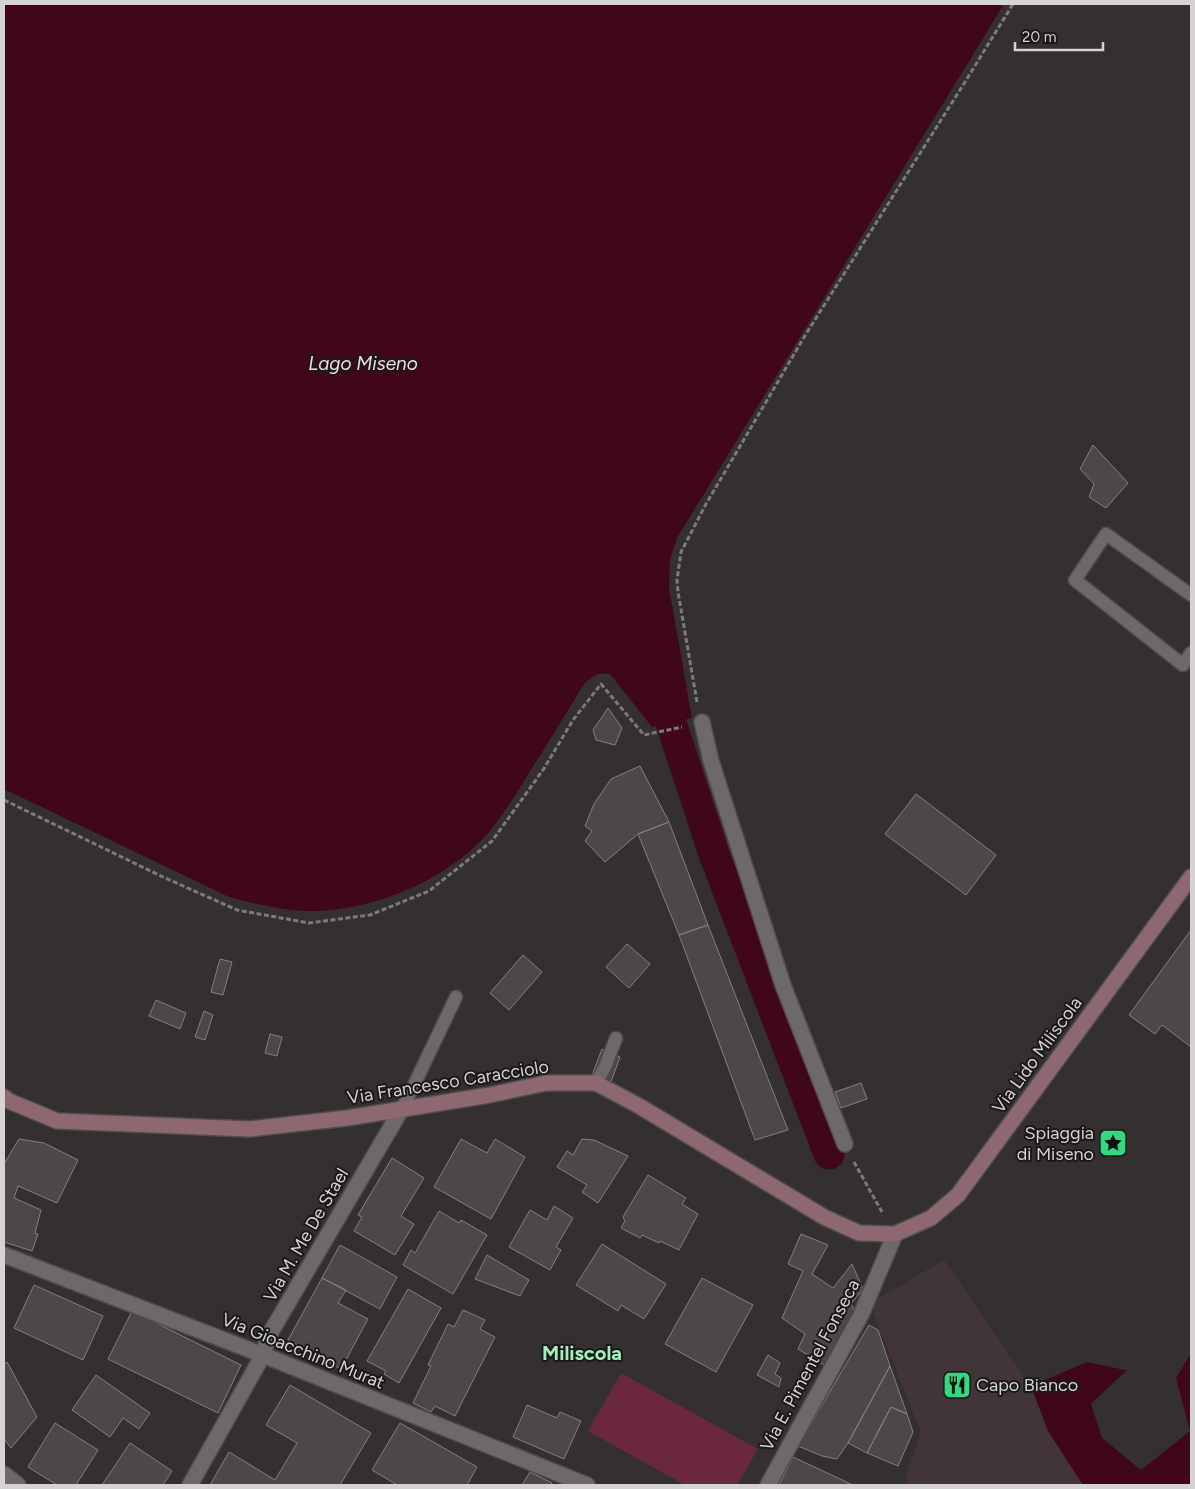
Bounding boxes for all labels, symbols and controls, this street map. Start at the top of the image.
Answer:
scale bar [1015,20,1102,52]
text: 20 m [1022,28,1056,46]
water label: Lago Miseno [308,352,418,375]
street label: Via Lido Miliscola [987,993,1087,1117]
street label: Via Francesco Caracciolo [346,1055,550,1109]
place label: Spiaggia di Miseno [1017,1122,1094,1165]
place icon: Spiaggia di Miseno [1098,1128,1128,1158]
street label: Via M. Me De Stael [259,1164,353,1306]
street label: Via E. Pimentel Fonseca [755,1275,865,1455]
street label: Via Gioacchino Murat [218,1308,388,1394]
district label: Miliscola [542,1341,622,1365]
restaurant icon: Capo Bianco [942,1370,972,1400]
place label: Capo Bianco [976,1374,1078,1396]

